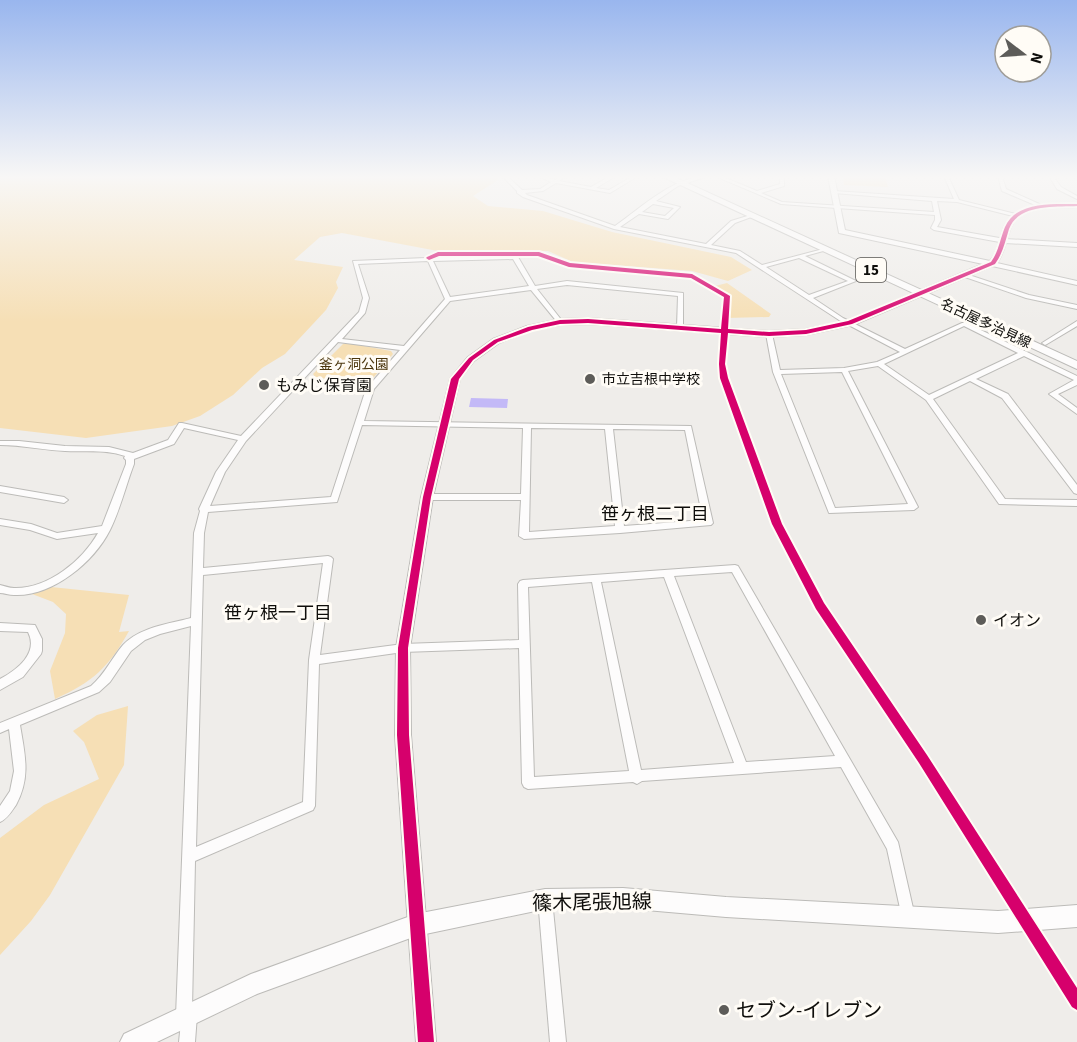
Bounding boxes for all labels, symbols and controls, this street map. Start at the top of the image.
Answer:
north arrow [993,24,1053,84]
text: N [1024,50,1048,66]
road number: 15 [856,258,886,282]
street label: 名古屋多治見線 [937,294,1034,354]
park label: 釜ヶ洞公園 [319,355,389,375]
place label: 市立吉根中学校 [602,370,700,390]
marker: 市立吉根中学校 [583,372,597,386]
place label: もみじ保育園 [276,375,372,397]
marker: もみじ保育園 [257,378,271,392]
district label: 笹ヶ根二丁目 [601,502,709,527]
district label: 笹ヶ根一丁目 [224,601,332,626]
place label: イオン [993,610,1041,632]
marker: イオン [974,613,988,627]
street label: 篠木尾張旭線 [532,888,652,918]
place label: セブン-イレブン [736,997,882,1025]
marker: セブン-イレブン [717,1003,731,1017]

